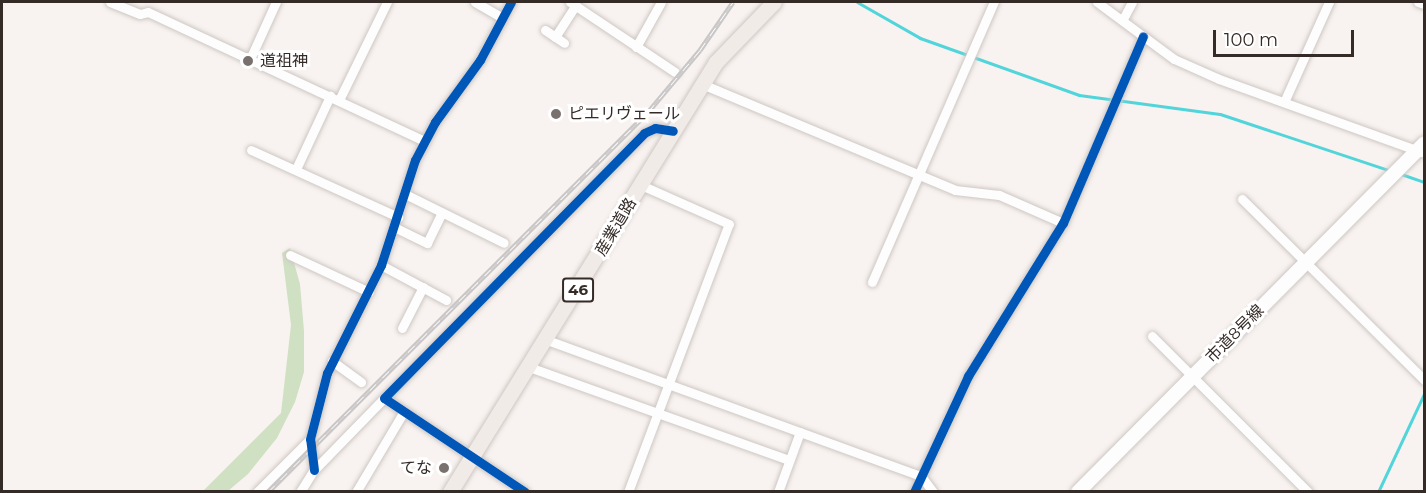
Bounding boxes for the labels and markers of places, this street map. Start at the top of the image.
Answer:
place label: 道祖神 [260,51,308,71]
marker: 道祖神 [241,54,255,68]
place label: ピエリヴェール [568,104,680,124]
marker: ピエリヴェール [549,107,563,121]
place label: てな [400,458,432,478]
marker: てな [437,461,451,475]

